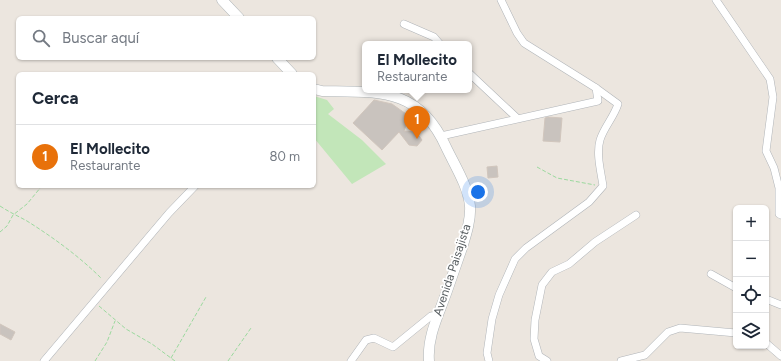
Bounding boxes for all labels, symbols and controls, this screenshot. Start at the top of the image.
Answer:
search box [16,16,316,60]
icon: search [30,27,52,49]
text: Buscar aquí [62,29,139,47]
popup [362,41,472,93]
text: El Mollecito [377,51,457,69]
text: Restaurante [377,69,447,84]
text: Cerca [32,88,79,108]
pin: 1 [404,106,430,139]
text: El Mollecito [70,140,150,158]
text: 1 [42,149,48,164]
text: 80 m [269,149,300,164]
text: Restaurante [70,158,140,173]
your location [468,182,488,202]
map controls [733,205,769,349]
button: + [733,205,769,241]
street label: Avenida Paisajista [431,222,473,318]
button: − [733,241,769,277]
button: locate [733,277,769,313]
button: layers [733,313,769,349]

